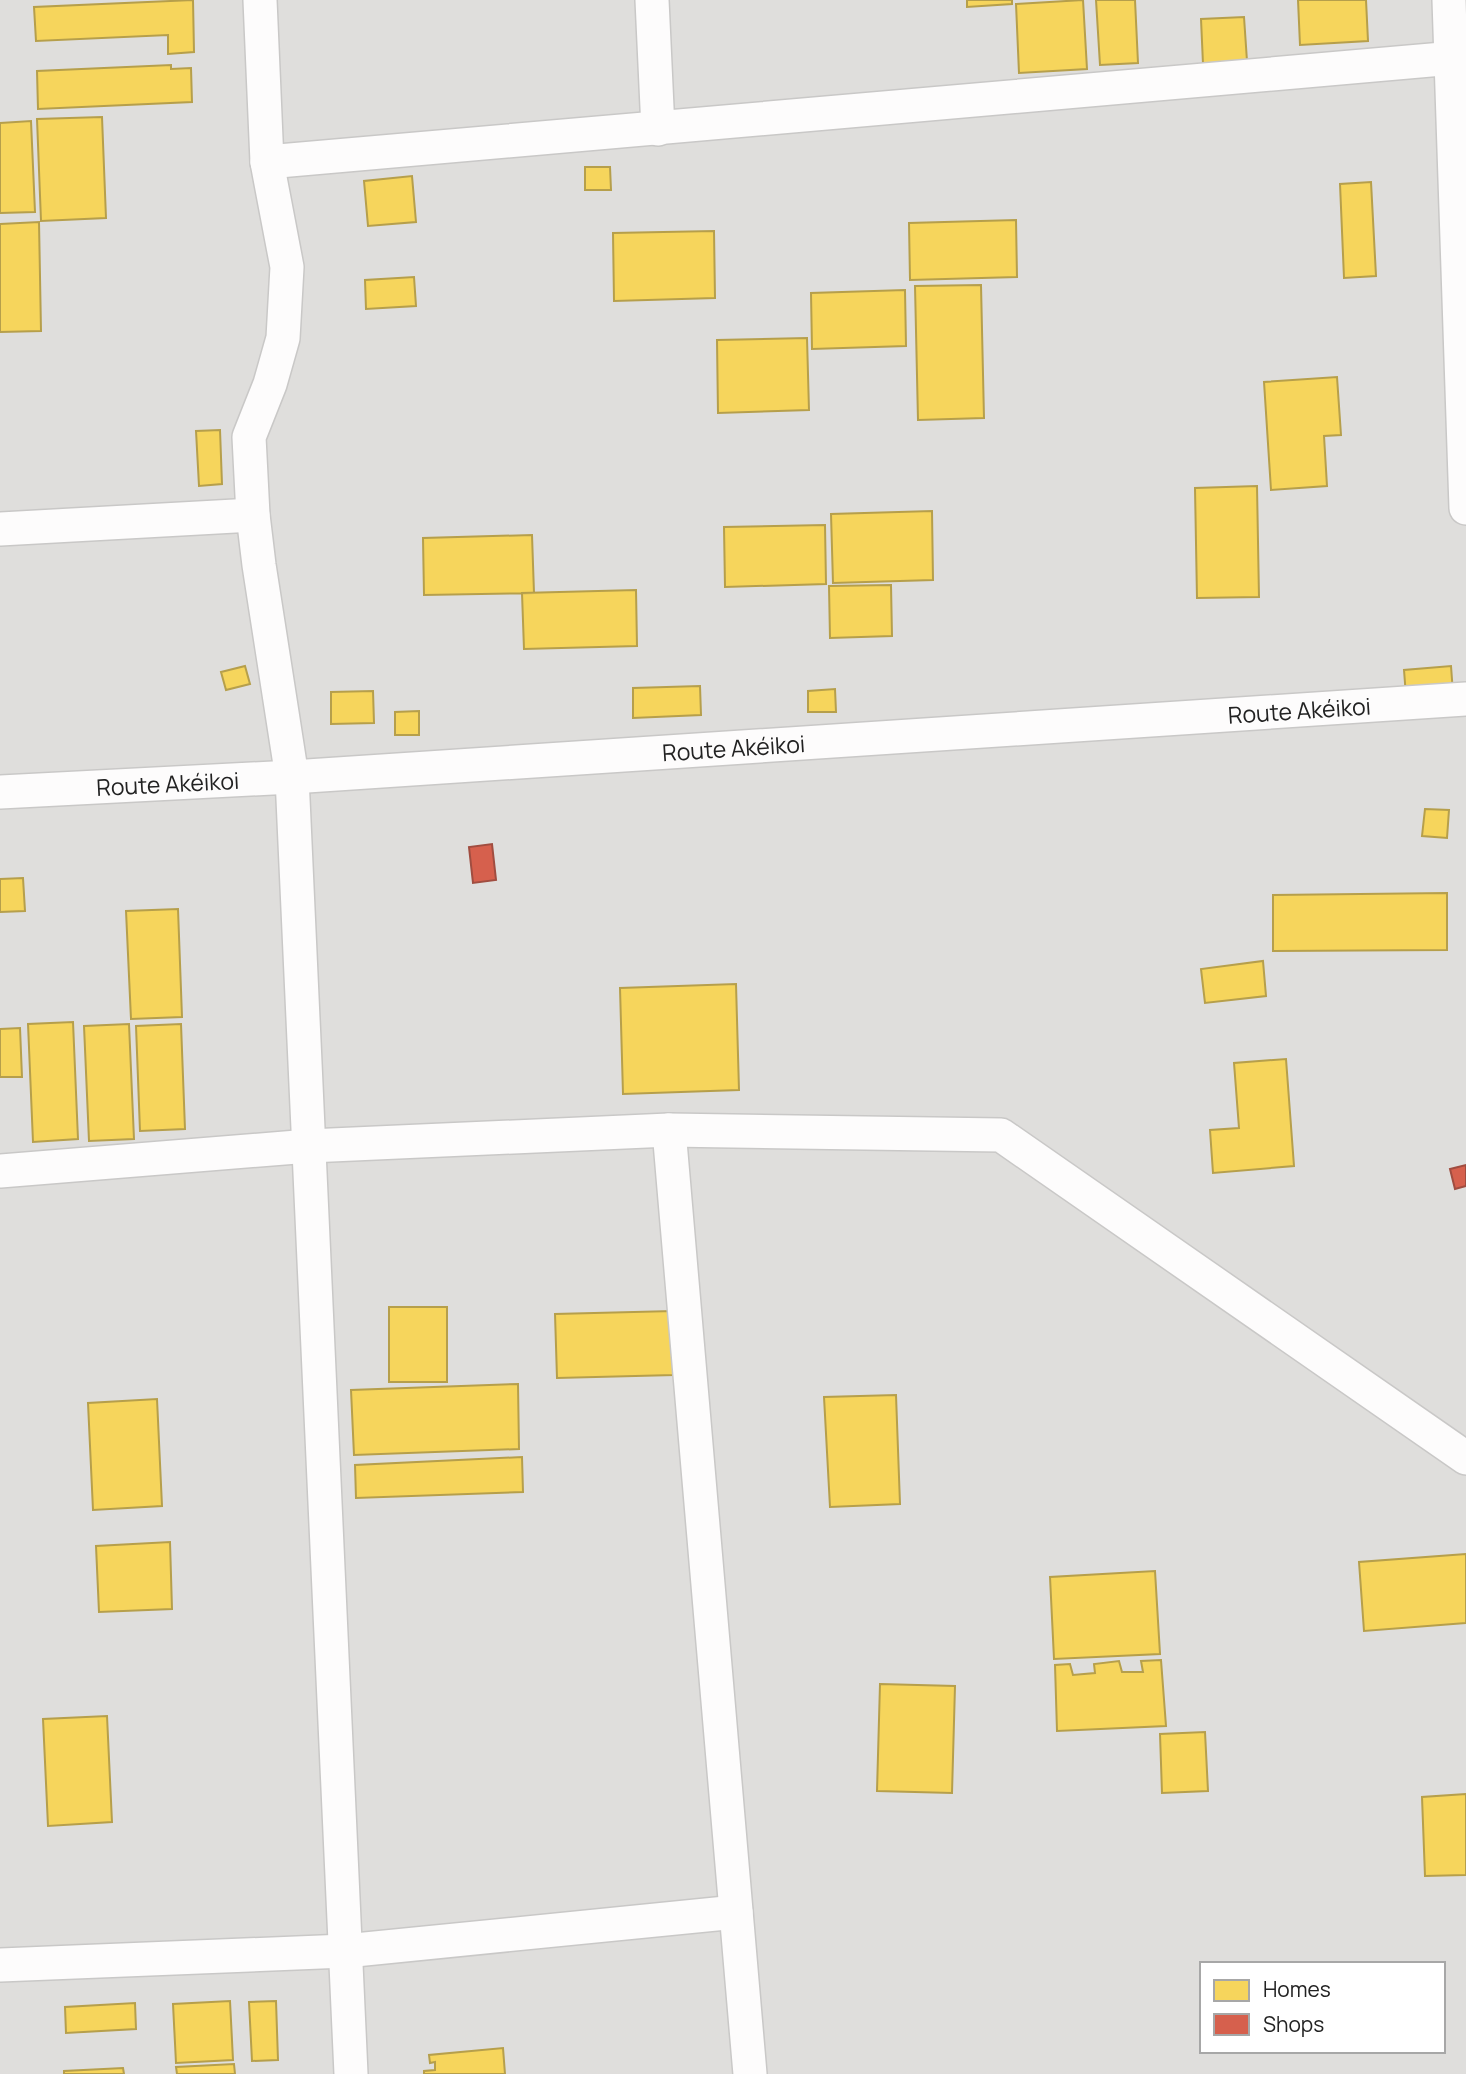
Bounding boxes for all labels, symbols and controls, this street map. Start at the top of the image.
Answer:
street label: Route Akéikoi [1227,689,1372,731]
street label: Route Akéikoi [661,727,806,768]
street label: Route Akéikoi [95,764,240,803]
legend [1200,1962,1445,2053]
text: Homes [1263,1975,1331,2003]
text: Shops [1263,2010,1324,2038]

